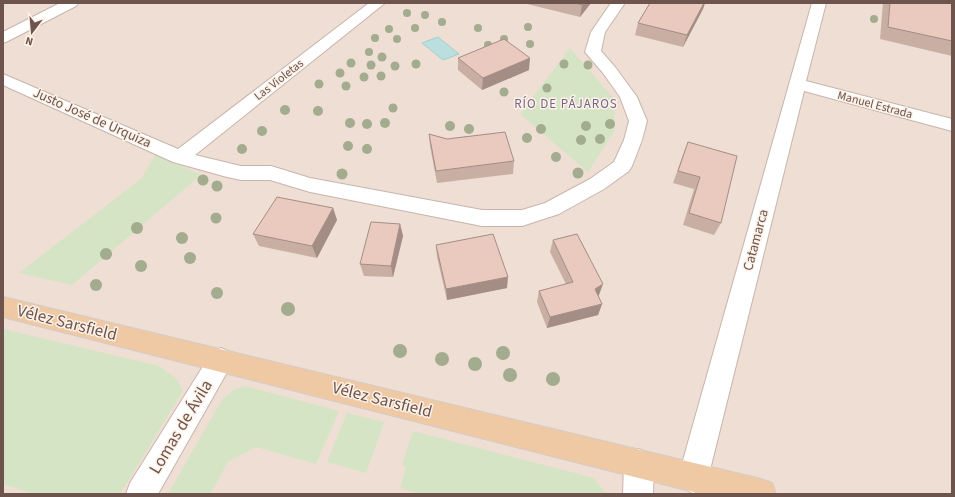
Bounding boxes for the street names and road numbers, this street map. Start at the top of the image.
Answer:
street label: Las Violetas [251,55,307,105]
street label: Justo José de Urquiza [30,83,154,153]
street label: Manuel Estrada [836,87,914,123]
street label: Catamarca [738,207,774,273]
street label: Vélez Sarsfield [14,299,120,347]
street label: Lomas de Ávila [143,375,219,479]
street label: Vélez Sarsfield [329,376,435,424]

